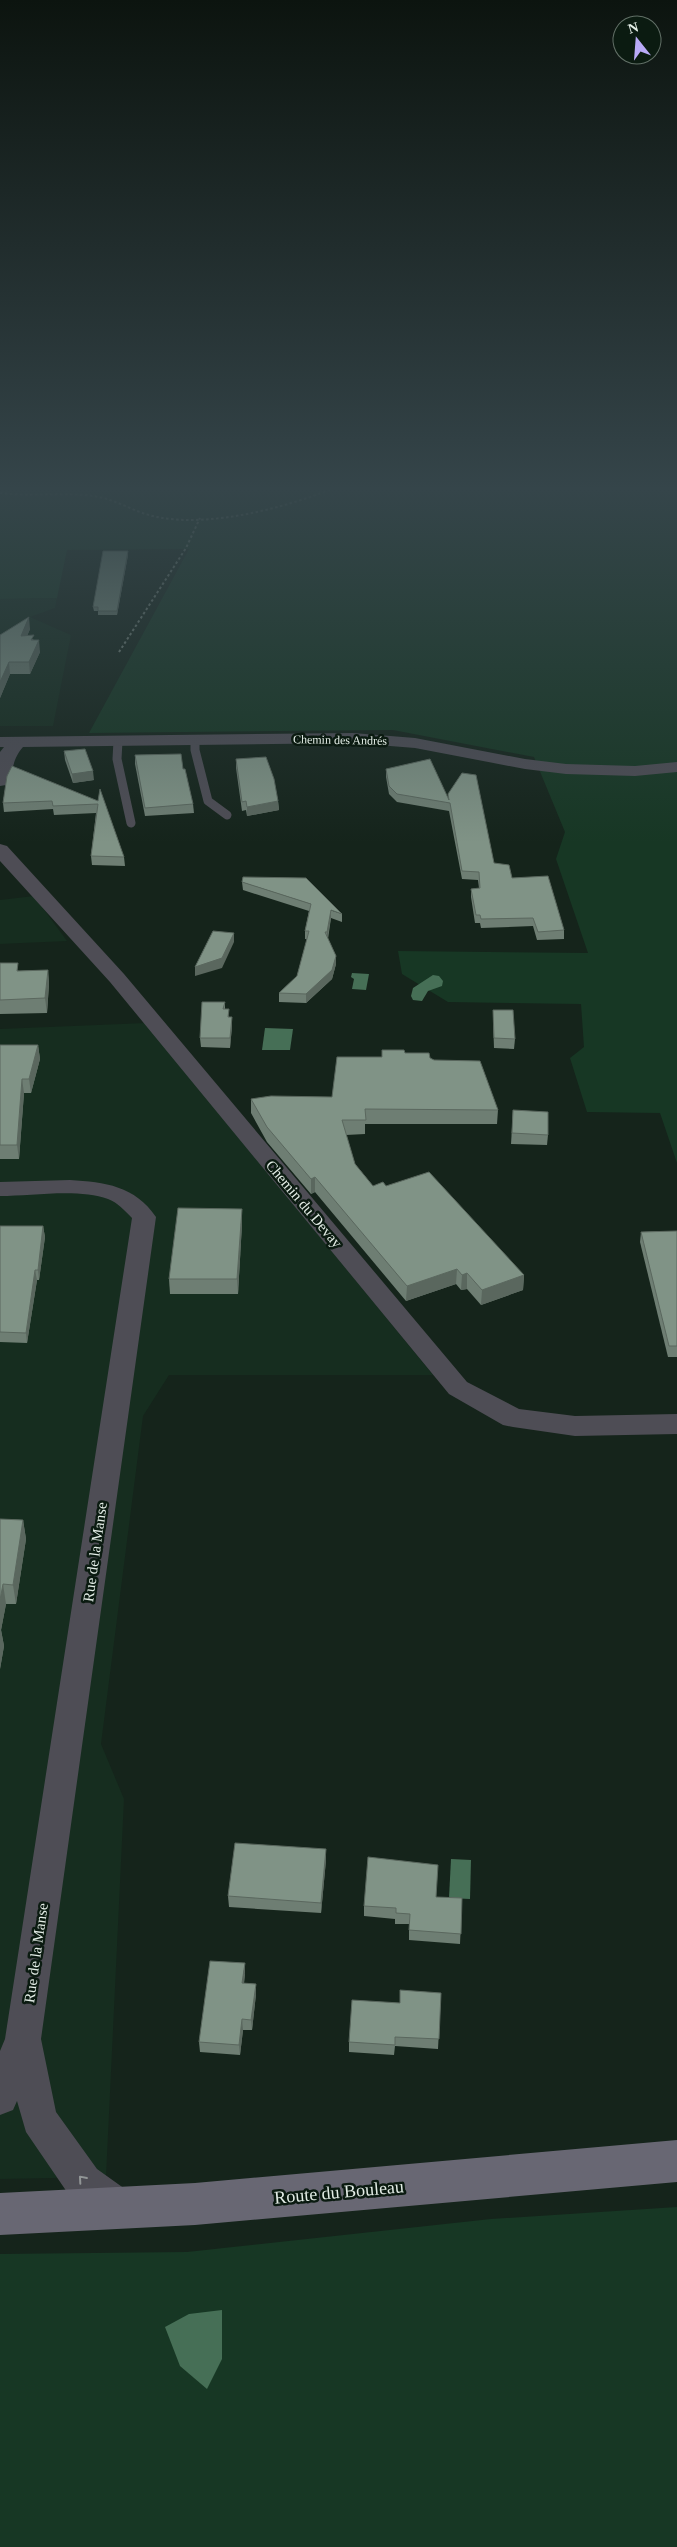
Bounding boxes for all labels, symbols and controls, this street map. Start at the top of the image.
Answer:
north arrow [612,15,662,65]
text: N [626,19,640,37]
street label: Chemin des Andrés [293,732,387,748]
street label: Chemin du Devay [263,1157,346,1251]
street label: Rue de la Manse [80,1501,110,1603]
street label: Rue de la Manse [21,1902,51,2004]
one-way arrow [78,2175,87,2184]
street label: Route du Bouleau [273,2176,405,2208]

